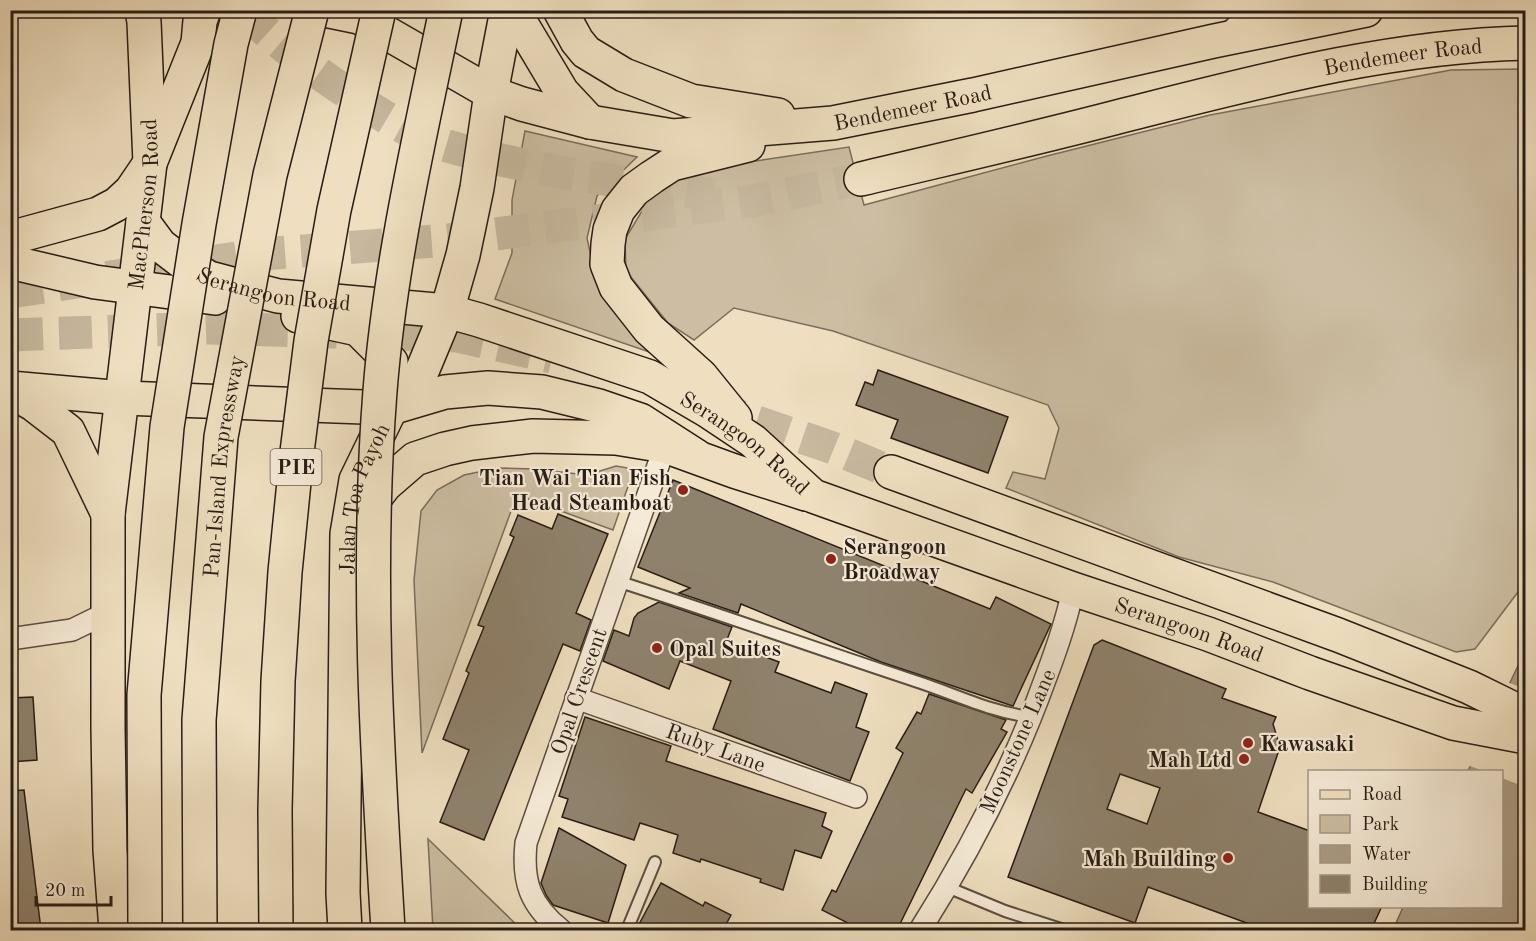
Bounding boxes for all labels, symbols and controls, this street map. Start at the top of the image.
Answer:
street label: Bendemeer Road [1322,36,1483,80]
street label: Bendemeer Road [832,82,994,136]
street label: MacPherson Road [126,118,163,292]
street label: Serangoon Road [192,264,352,315]
street label: Pan-Island Expressway [201,353,249,579]
street label: Serangoon Road [676,388,813,500]
street label: Jalan Toa Payoh [338,420,395,575]
road number: PIE [270,449,322,485]
place label: Tian Wai Tian Fish Head Steamboat [479,468,671,515]
marker: Tian Wai Tian Fish Head Steamboat [676,483,690,497]
place label: Serangoon Broadway [843,537,947,584]
marker: Serangoon Broadway [824,552,838,566]
street label: Serangoon Road [1111,595,1266,667]
street label: Opal Crescent [548,625,612,758]
place label: Opal Suites [669,639,781,661]
marker: Opal Suites [650,641,664,655]
street label: Moonstone Lane [977,666,1061,818]
street label: Ruby Lane [663,721,768,777]
place label: Kawasaki [1260,734,1354,756]
marker: Kawasaki [1241,736,1255,750]
place label: Mah Ltd [1148,750,1232,772]
marker: Mah Ltd [1237,752,1251,766]
legend [1308,770,1503,908]
text: Road [1362,786,1402,804]
text: Park [1362,816,1399,834]
text: Water [1362,846,1411,864]
place label: Mah Building [1083,849,1216,871]
marker: Mah Building [1221,851,1235,865]
scale bar [36,869,111,907]
text: Building [1362,876,1428,894]
text: 20 m [45,882,85,900]

